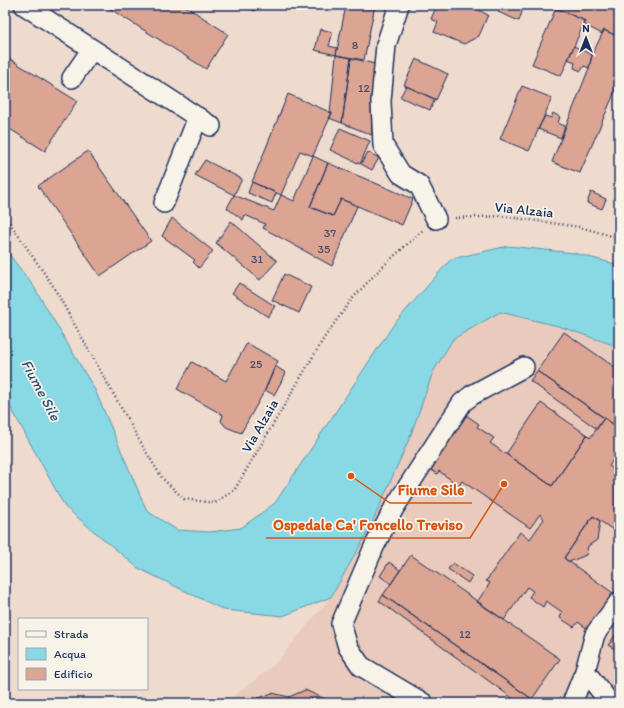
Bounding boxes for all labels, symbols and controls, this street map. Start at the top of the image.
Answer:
north arrow [566,18,606,58]
text: N [582,22,590,35]
house number: 8 [352,38,359,52]
house number: 12 [358,81,371,95]
street label: Via Alzaia [494,198,554,222]
house number: 37 [324,226,336,240]
house number: 35 [318,242,330,256]
house number: 31 [251,252,263,266]
water label: Fiume Sile [17,356,65,424]
house number: 25 [250,357,262,371]
street label: Via Alzaia [238,396,282,456]
callout: Fiume Sile [390,476,472,503]
text: Fiume Sile [398,481,464,499]
callout: Ospedale Ca' Foncello Treviso [266,511,470,538]
text: Ospedale Ca' Foncello Treviso [273,516,463,535]
legend [18,618,148,690]
text: Strada [54,627,89,641]
house number: 12 [459,627,472,641]
text: Acqua [54,647,86,661]
text: Edificio [54,667,93,681]

